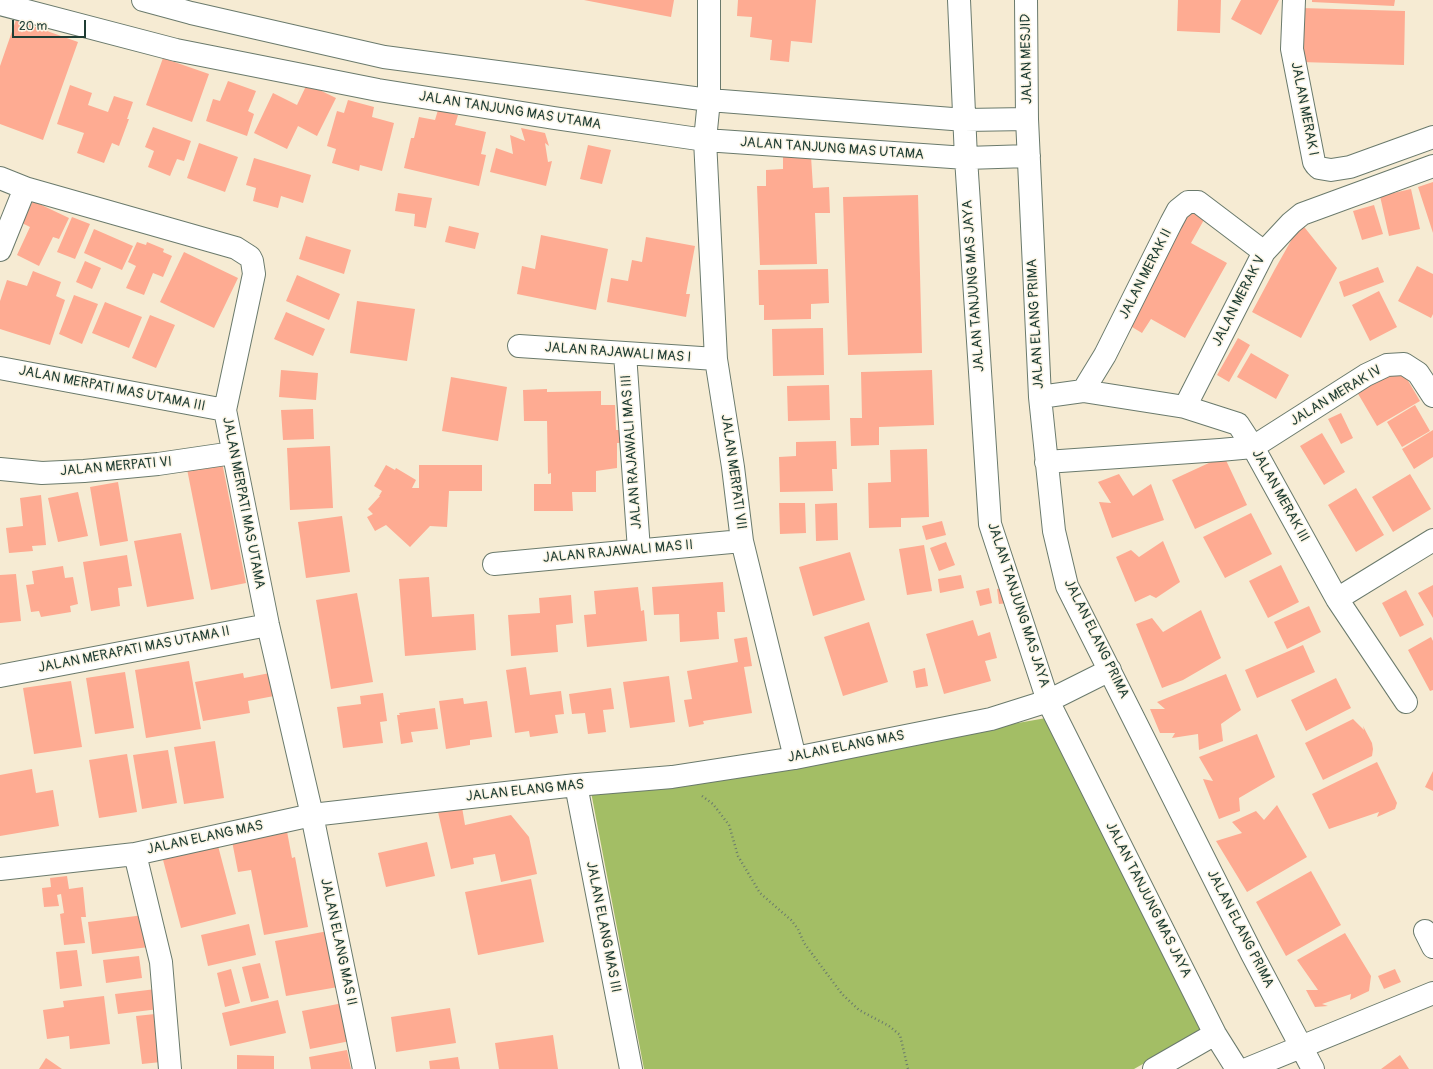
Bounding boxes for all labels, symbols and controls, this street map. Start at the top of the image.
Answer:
scale bar [14,12,88,38]
street label: JALAN MESJID [1018,14,1036,104]
text: 20 m [19,19,47,34]
street label: JALAN MERAK I [1287,61,1321,157]
street label: JALAN TANJUNG MAS UTAMA [418,88,602,134]
street label: JALAN TANJUNG MAS UTAMA [740,134,924,164]
street label: JALAN TANJUNG MAS JAYA [960,199,988,373]
street label: JALAN MERAK II [1116,226,1176,322]
street label: JALAN MERAK V [1209,253,1269,349]
street label: JALAN ELANG PRIMA [1024,259,1048,389]
street label: JALAN RAJAWALI MAS I [544,339,692,367]
street label: JALAN MERAK IV [1287,362,1385,430]
street label: JALAN MERPATI MAS UTAMA III [17,363,207,415]
street label: JALAN RAJAWALI MAS III [618,374,646,530]
street label: JALAN MERPATI VII [717,413,749,531]
street label: JALAN MERPATI MAS UTAMA [218,416,268,590]
street label: JALAN MERAK III [1248,447,1312,545]
street label: JALAN MERPATI VI [59,454,173,480]
street label: JALAN TANJUNG MAS JAYA [983,520,1053,690]
street label: JALAN RAJAWALI MAS II [542,537,694,567]
street label: JALAN ELANG PRIMA [1060,577,1132,701]
street label: JALAN MERAPATI MAS UTAMA II [37,623,231,677]
street label: JALAN ELANG MAS [786,727,906,767]
street label: JALAN ELANG MAS [465,776,585,806]
street label: JALAN ELANG MAS [145,817,265,859]
street label: JALAN TANJUNG MAS JAYA [1101,819,1195,981]
street label: JALAN ELANG MAS III [582,860,624,994]
street label: JALAN ELANG PRIMA [1203,867,1277,991]
street label: JALAN ELANG MAS II [316,877,360,1007]

